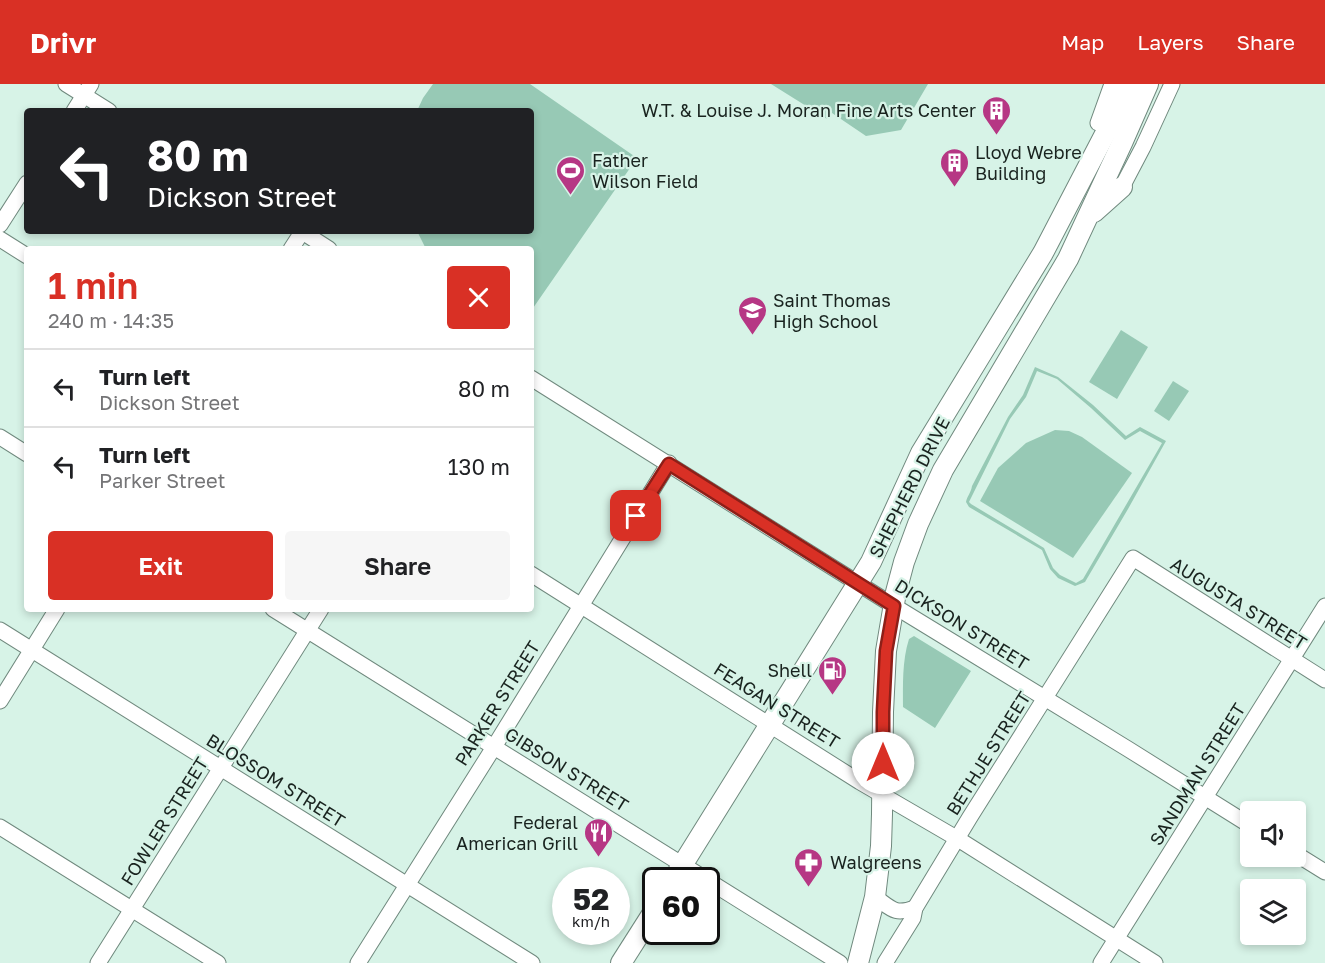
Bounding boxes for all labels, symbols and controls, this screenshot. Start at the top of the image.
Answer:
text: Drivr [30,26,96,59]
text: Map [1061,29,1104,55]
text: Layers [1137,29,1204,55]
text: Share [1237,29,1295,55]
building icon: W.T. & Louise J. Moran Fine Arts Center [981,94,1013,136]
place label: W.T. & Louise J. Moran Fine Arts Center [641,99,976,121]
text: 80 m [147,130,248,180]
icon: left [48,132,126,210]
place label: Lloyd Webre Building [975,141,1082,184]
building icon: Lloyd Webre Building [938,146,970,188]
place label: Father Wilson Field [592,149,698,192]
sports icon: Father Wilson Field [555,154,587,196]
text: Dickson Street [147,181,337,213]
text: 1 min [48,264,138,307]
button: close [447,266,510,329]
place label: Saint Thomas High School [773,289,891,332]
school or university icon: Saint Thomas High School [736,294,768,336]
text: 240 m · 14:35 [48,308,174,332]
text: Turn left [99,363,190,390]
icon: left [48,372,81,405]
text: 80 m [458,375,510,402]
text: Dickson Street [99,390,240,414]
street label: SHEPHERD DRIVE [864,413,954,561]
text: Turn left [99,441,190,468]
icon: left [48,450,81,483]
text: 130 m [448,453,510,480]
text: Parker Street [99,468,226,492]
pin [610,490,661,541]
icon: arrive [619,499,652,532]
button: Exit [48,531,273,600]
button: Share [285,531,510,600]
street label: AUGUSTA STREET [1167,552,1311,654]
street label: DICKSON STREET [891,574,1033,674]
street label: PARKER STREET [450,637,544,769]
fuel station icon: Shell [817,654,849,696]
street label: FEAGAN STREET [710,658,844,752]
place label: Shell [767,659,812,681]
street label: BETHJE STREET [941,687,1035,819]
street label: SANDMAN STREET [1144,699,1250,849]
street label: GIBSON STREET [501,722,633,816]
street label: BLOSSOM STREET [203,728,349,832]
position arrow [851,731,915,795]
street label: FOWLER STREET [116,753,212,889]
map controls [1240,801,1306,945]
button: sound [1240,801,1306,867]
place label: Federal American Grill [456,811,578,854]
restaurant icon: Federal American Grill [583,816,615,858]
pharmacy icon: Walgreens [793,846,825,888]
place label: Walgreens [830,851,922,873]
speed limit sign: 60 [642,867,720,945]
button: layers [1240,879,1306,945]
text: 52 [573,881,609,917]
text: km/h [572,912,610,930]

